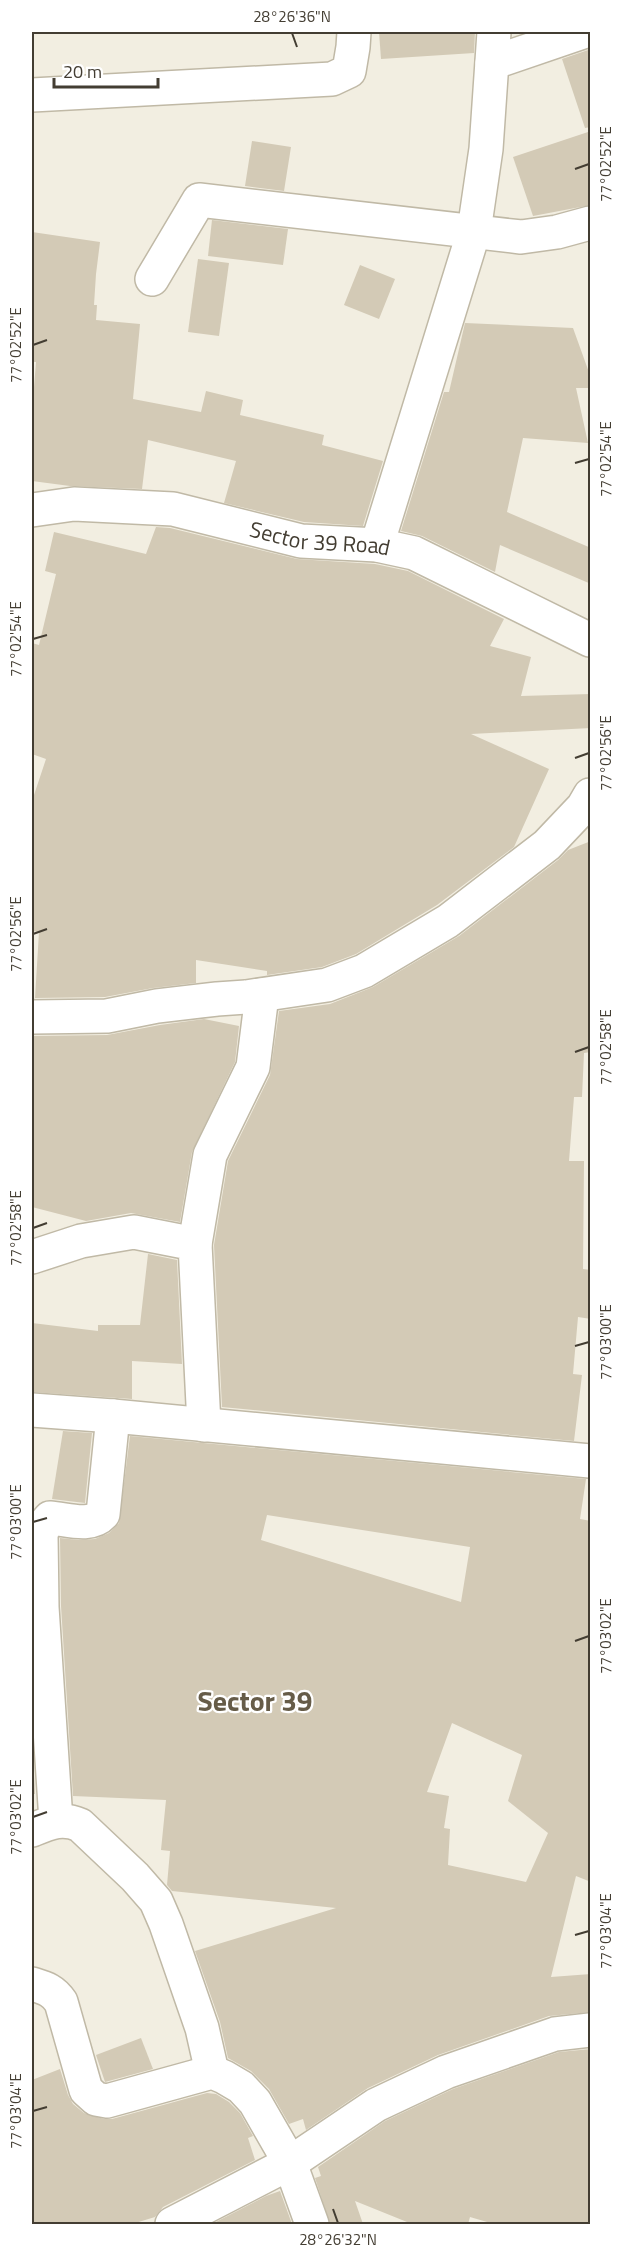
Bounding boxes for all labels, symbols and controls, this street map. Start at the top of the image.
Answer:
text: 28°26'36"N [253,5,331,28]
scale bar [54,51,158,89]
text: 20 m [63,58,102,85]
text: 77°02'52"E [594,126,617,202]
text: 77°02'52"E [4,307,27,383]
text: 77°02'54"E [594,421,617,497]
street label: Sector 39 Road [246,512,394,564]
text: 77°02'54"E [4,601,27,677]
text: 77°02'56"E [594,715,617,791]
text: 77°02'56"E [4,896,27,972]
text: 77°02'58"E [594,1009,617,1085]
text: 77°02'58"E [4,1190,27,1266]
text: 77°03'00"E [594,1304,617,1380]
text: 77°03'00"E [4,1484,27,1560]
text: 77°03'02"E [594,1598,617,1674]
district label: Sector 39 [197,1679,313,1722]
text: 77°03'02"E [4,1779,27,1855]
text: 77°03'04"E [594,1893,617,1969]
text: 77°03'04"E [4,2073,27,2149]
text: 28°26'32"N [299,2228,377,2251]

